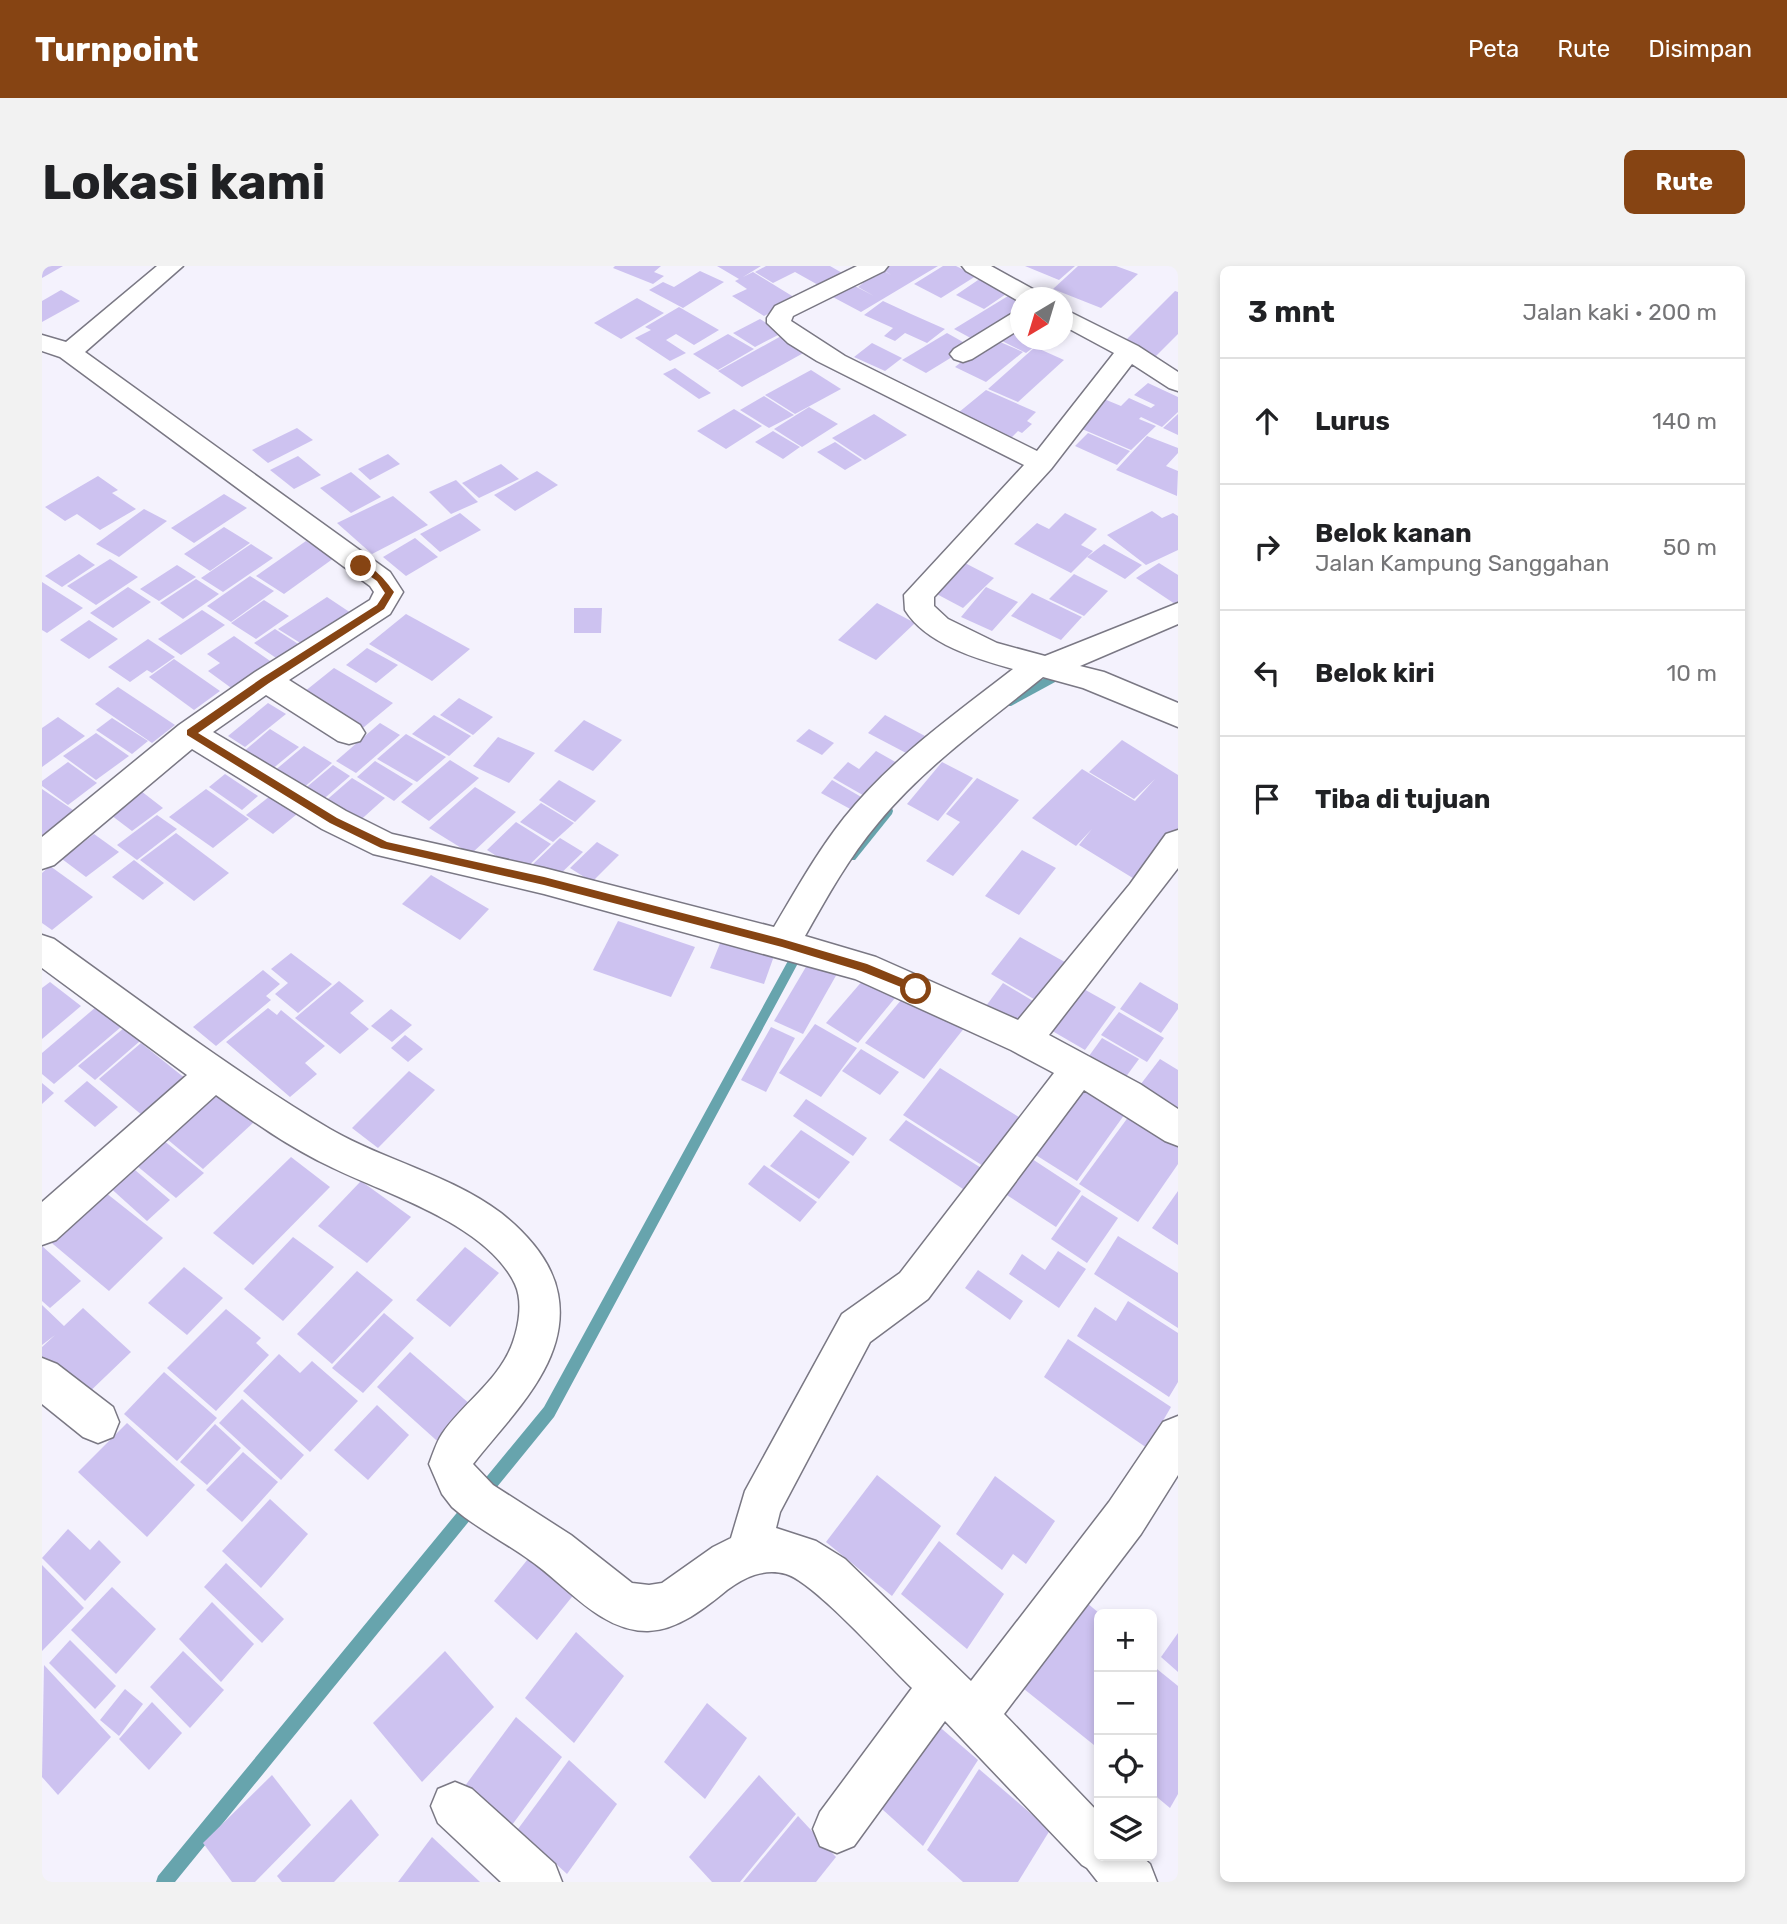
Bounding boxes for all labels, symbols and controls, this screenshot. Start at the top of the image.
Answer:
text: Turnpoint [35,30,198,69]
text: Peta [1468,35,1519,63]
text: Rute [1557,35,1610,63]
text: Disimpan [1648,35,1752,63]
button: Rute [1624,150,1745,214]
text: Lokasi kami [42,153,326,211]
north arrow [1010,287,1073,350]
text: 3 mnt [1248,294,1335,330]
text: Jalan kaki · 200 m [1523,298,1717,326]
icon: ahead [1248,402,1286,440]
text: Lurus [1315,406,1390,437]
text: 140 m [1652,407,1717,435]
text: Belok kanan [1315,518,1472,549]
icon: right [1248,528,1286,566]
text: 50 m [1663,533,1717,561]
text: Jalan Kampung Sanggahan [1315,549,1609,577]
route end [345,550,376,581]
icon: left [1248,654,1286,692]
text: Belok kiri [1315,658,1435,689]
text: 10 m [1666,659,1717,687]
icon: arrive [1248,780,1286,818]
text: Tiba di tujuan [1315,784,1490,815]
route start [900,973,931,1004]
map controls [1094,1609,1157,1861]
button: + [1094,1609,1157,1672]
button: − [1094,1672,1157,1735]
button: locate [1094,1735,1157,1798]
button: layers [1094,1798,1157,1861]

